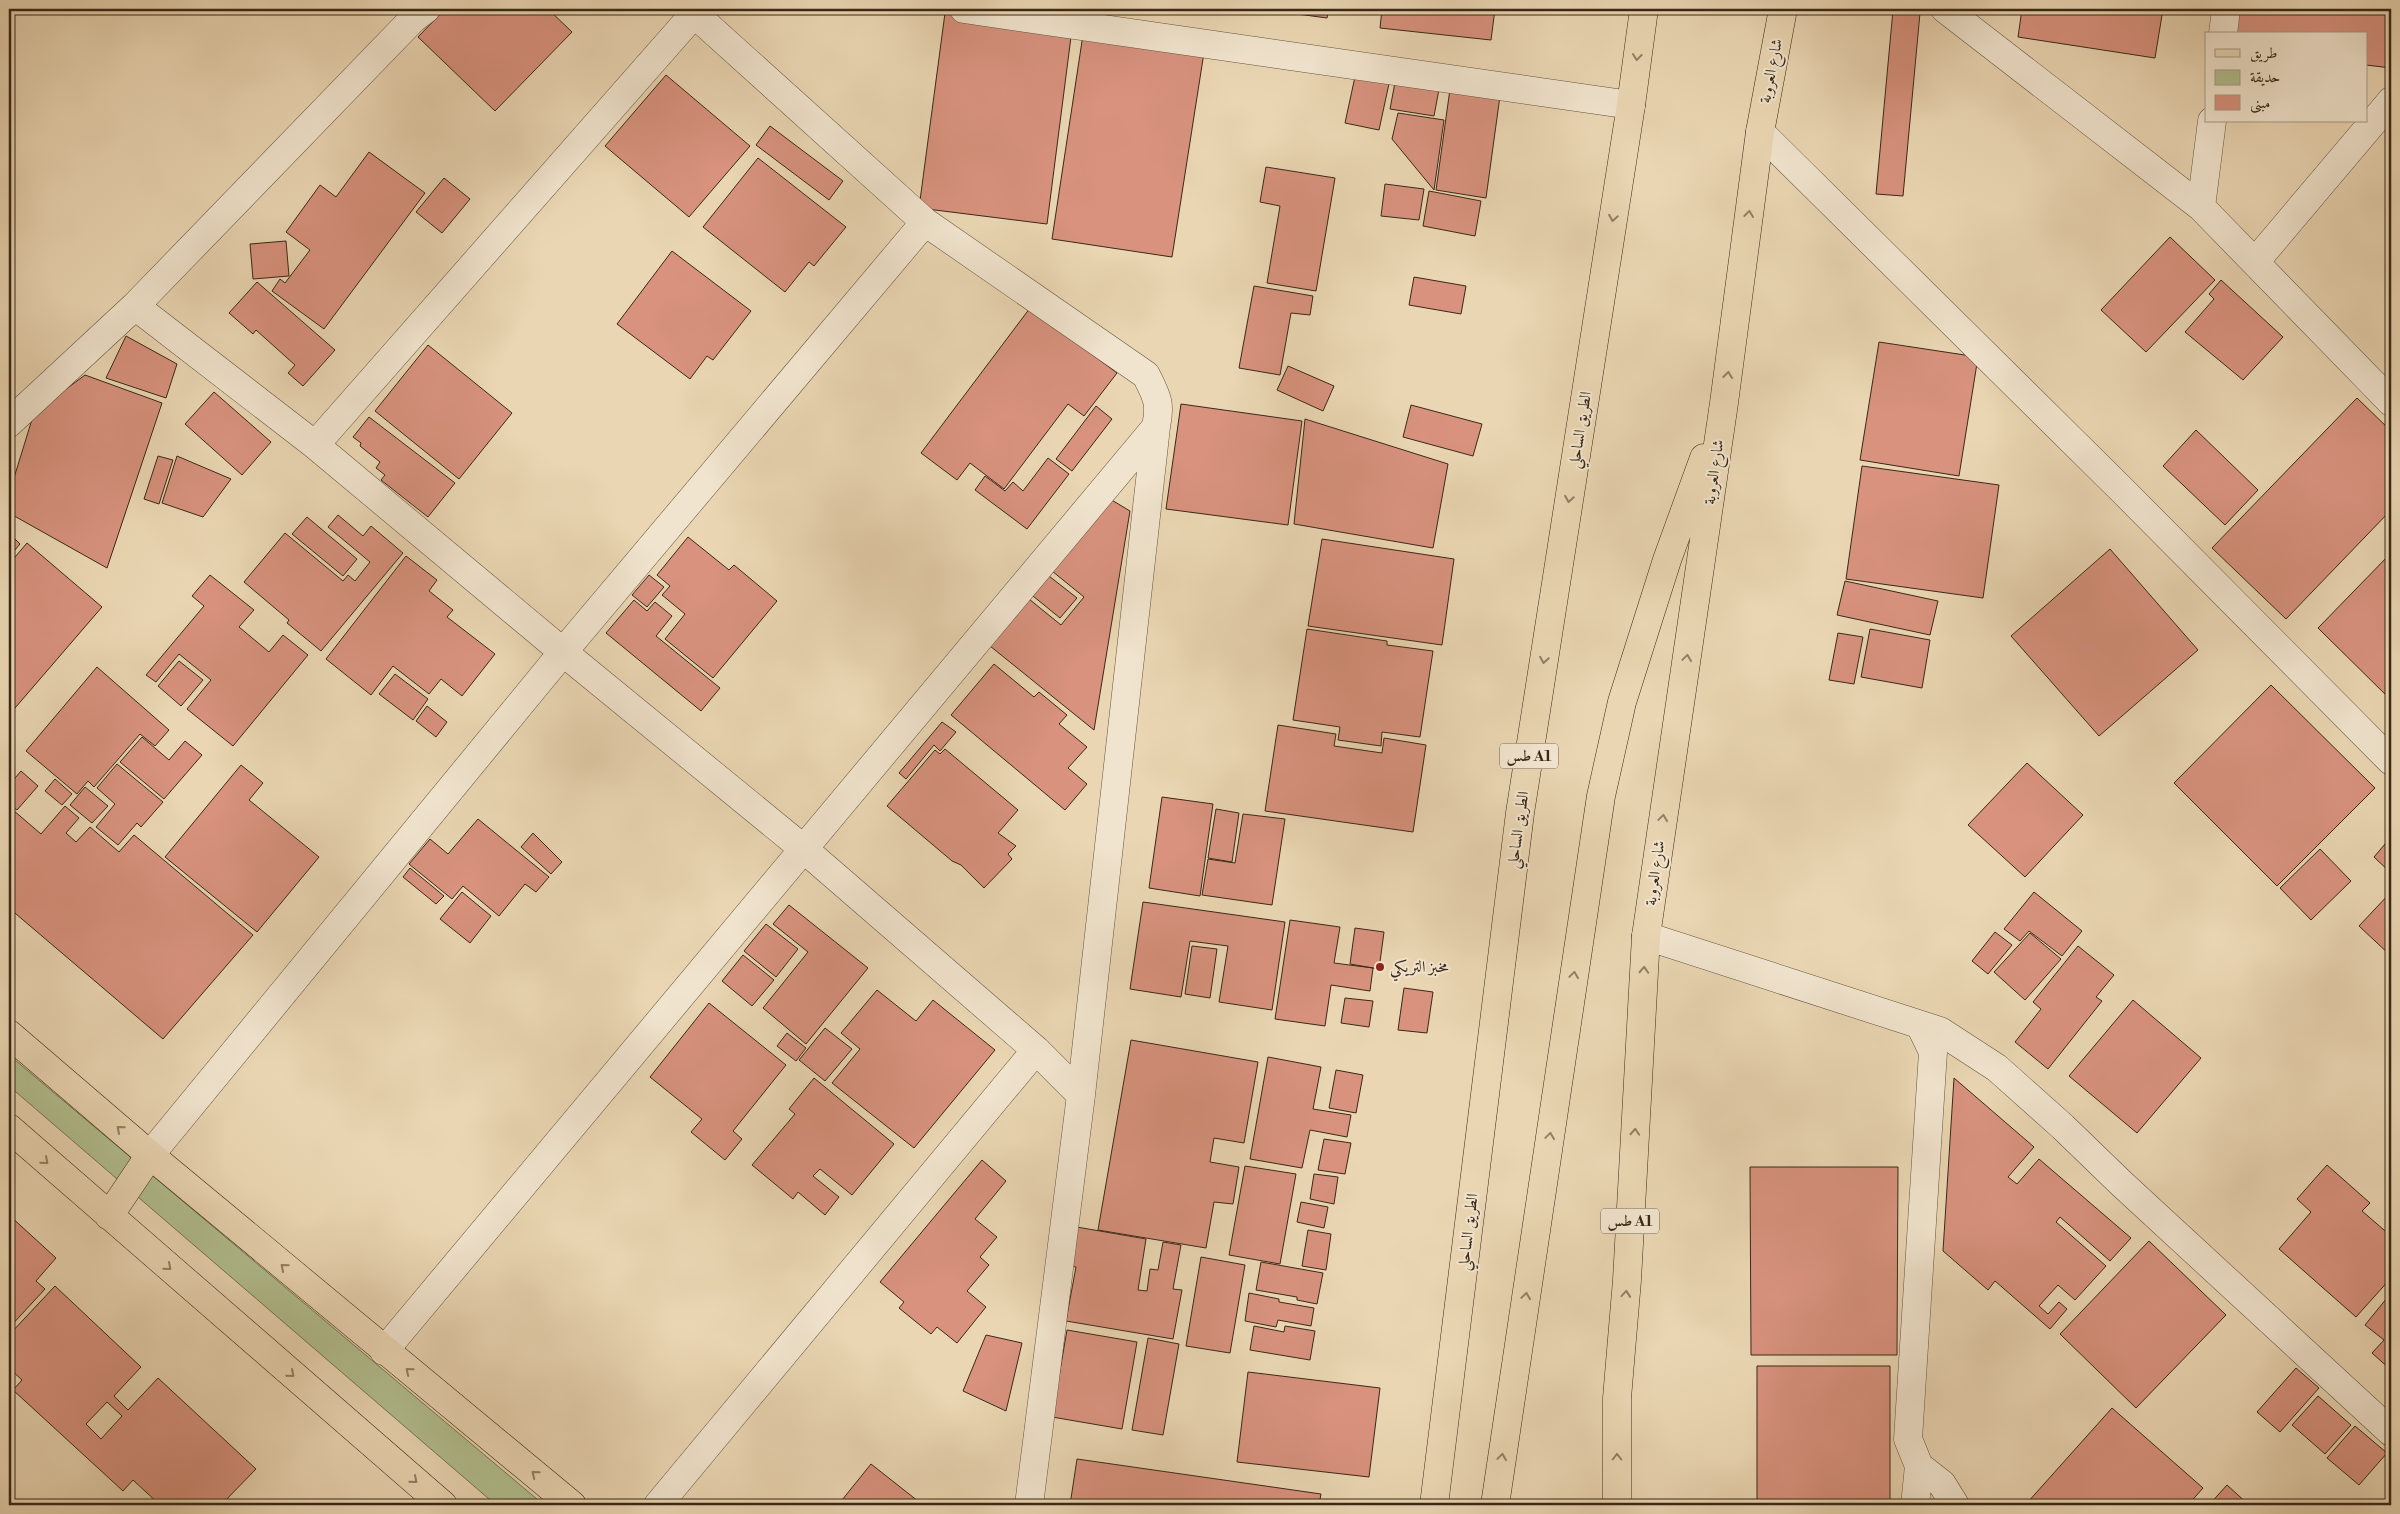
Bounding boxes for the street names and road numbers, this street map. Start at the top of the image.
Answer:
street label: شارع العروبة [1755,37,1790,106]
street label: الطريق الساحلي [1564,390,1601,471]
street label: شارع العروبة [1700,438,1731,506]
road number: طس A1 [1500,744,1558,768]
street label: الطريق الساحلي [1503,790,1538,871]
street label: شارع العروبة [1641,839,1672,907]
street label: الطريق الساحلي [1453,1192,1488,1272]
road number: طس A1 [1601,1208,1659,1234]

